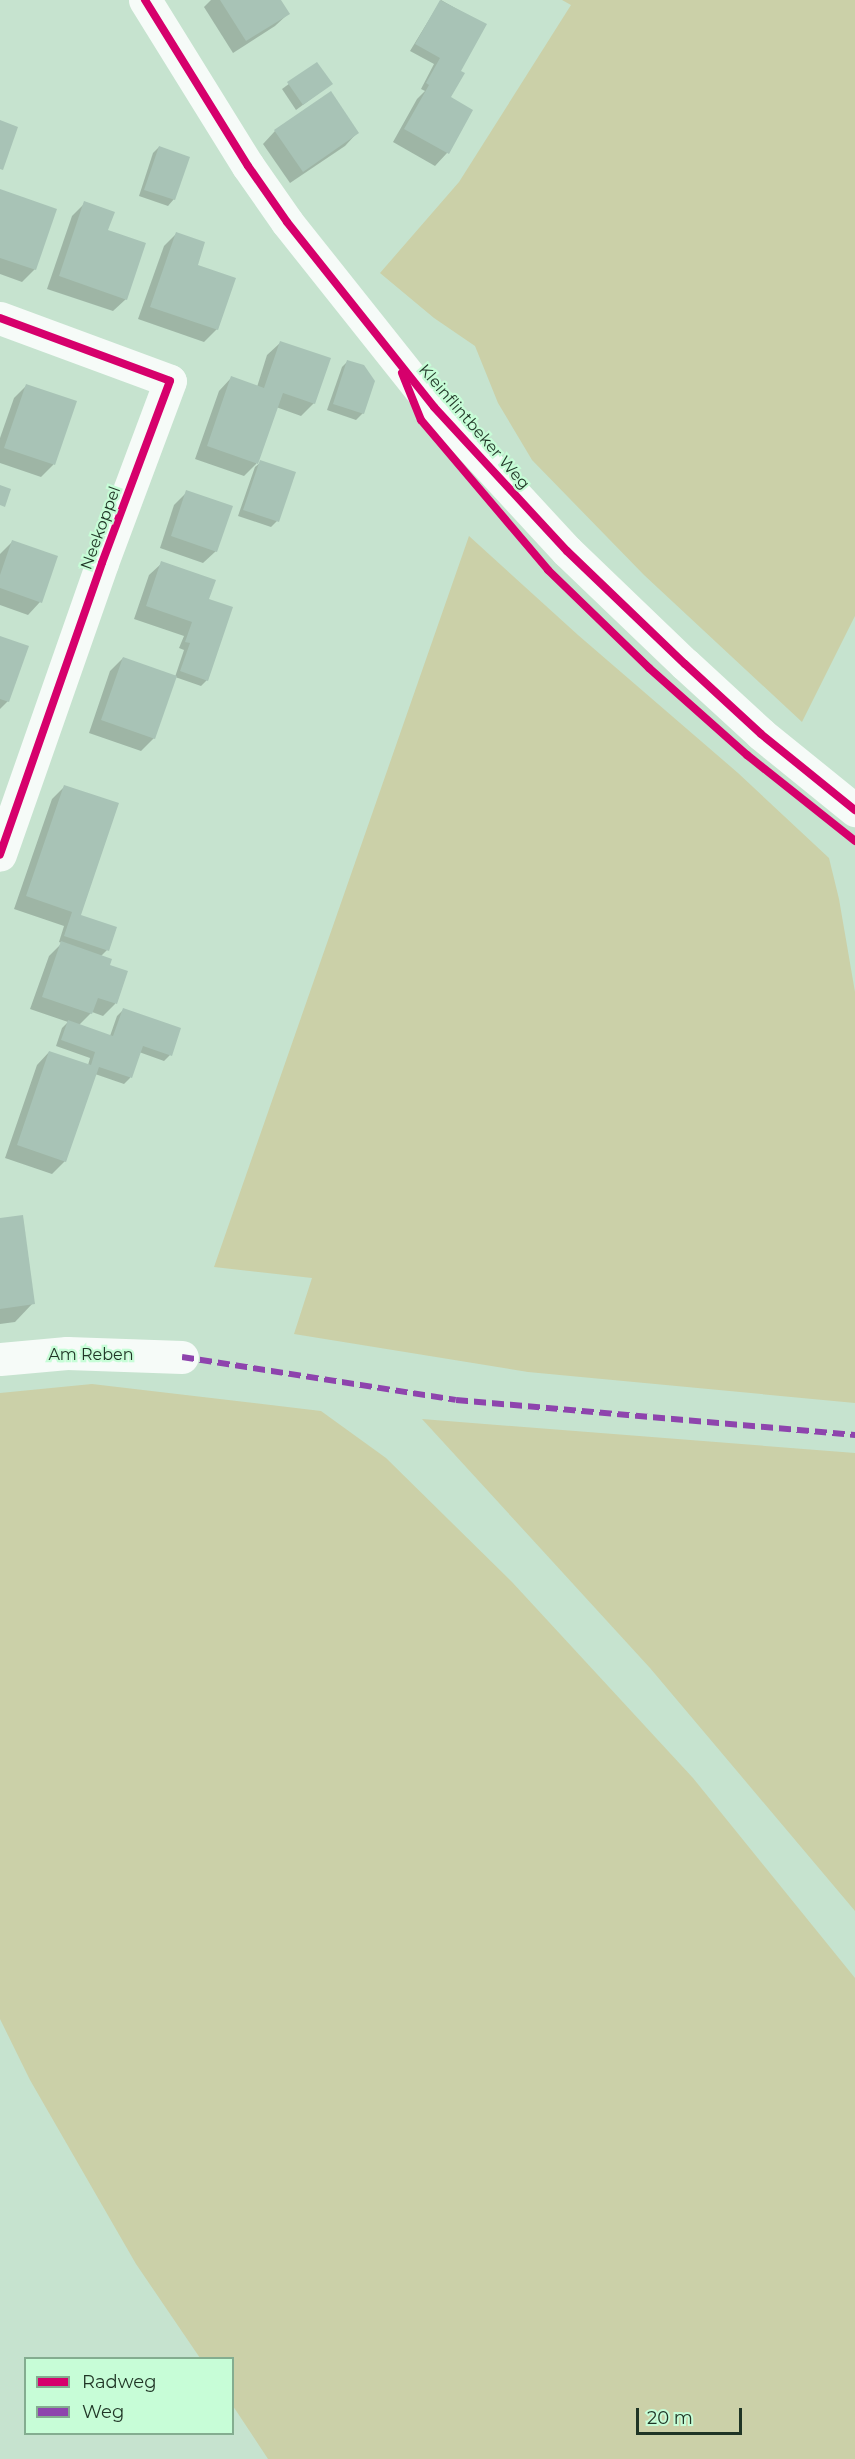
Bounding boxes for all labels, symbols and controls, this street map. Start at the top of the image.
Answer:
street label: Kleinflintbeker Weg [414,361,534,493]
street label: Neekoppel [77,484,125,572]
street label: Am Reben [48,1345,134,1365]
legend [24,2357,234,2435]
text: Radweg [82,2371,157,2393]
scale bar [639,2396,746,2434]
text: Weg [82,2401,124,2423]
text: 20 m [647,2407,693,2429]

